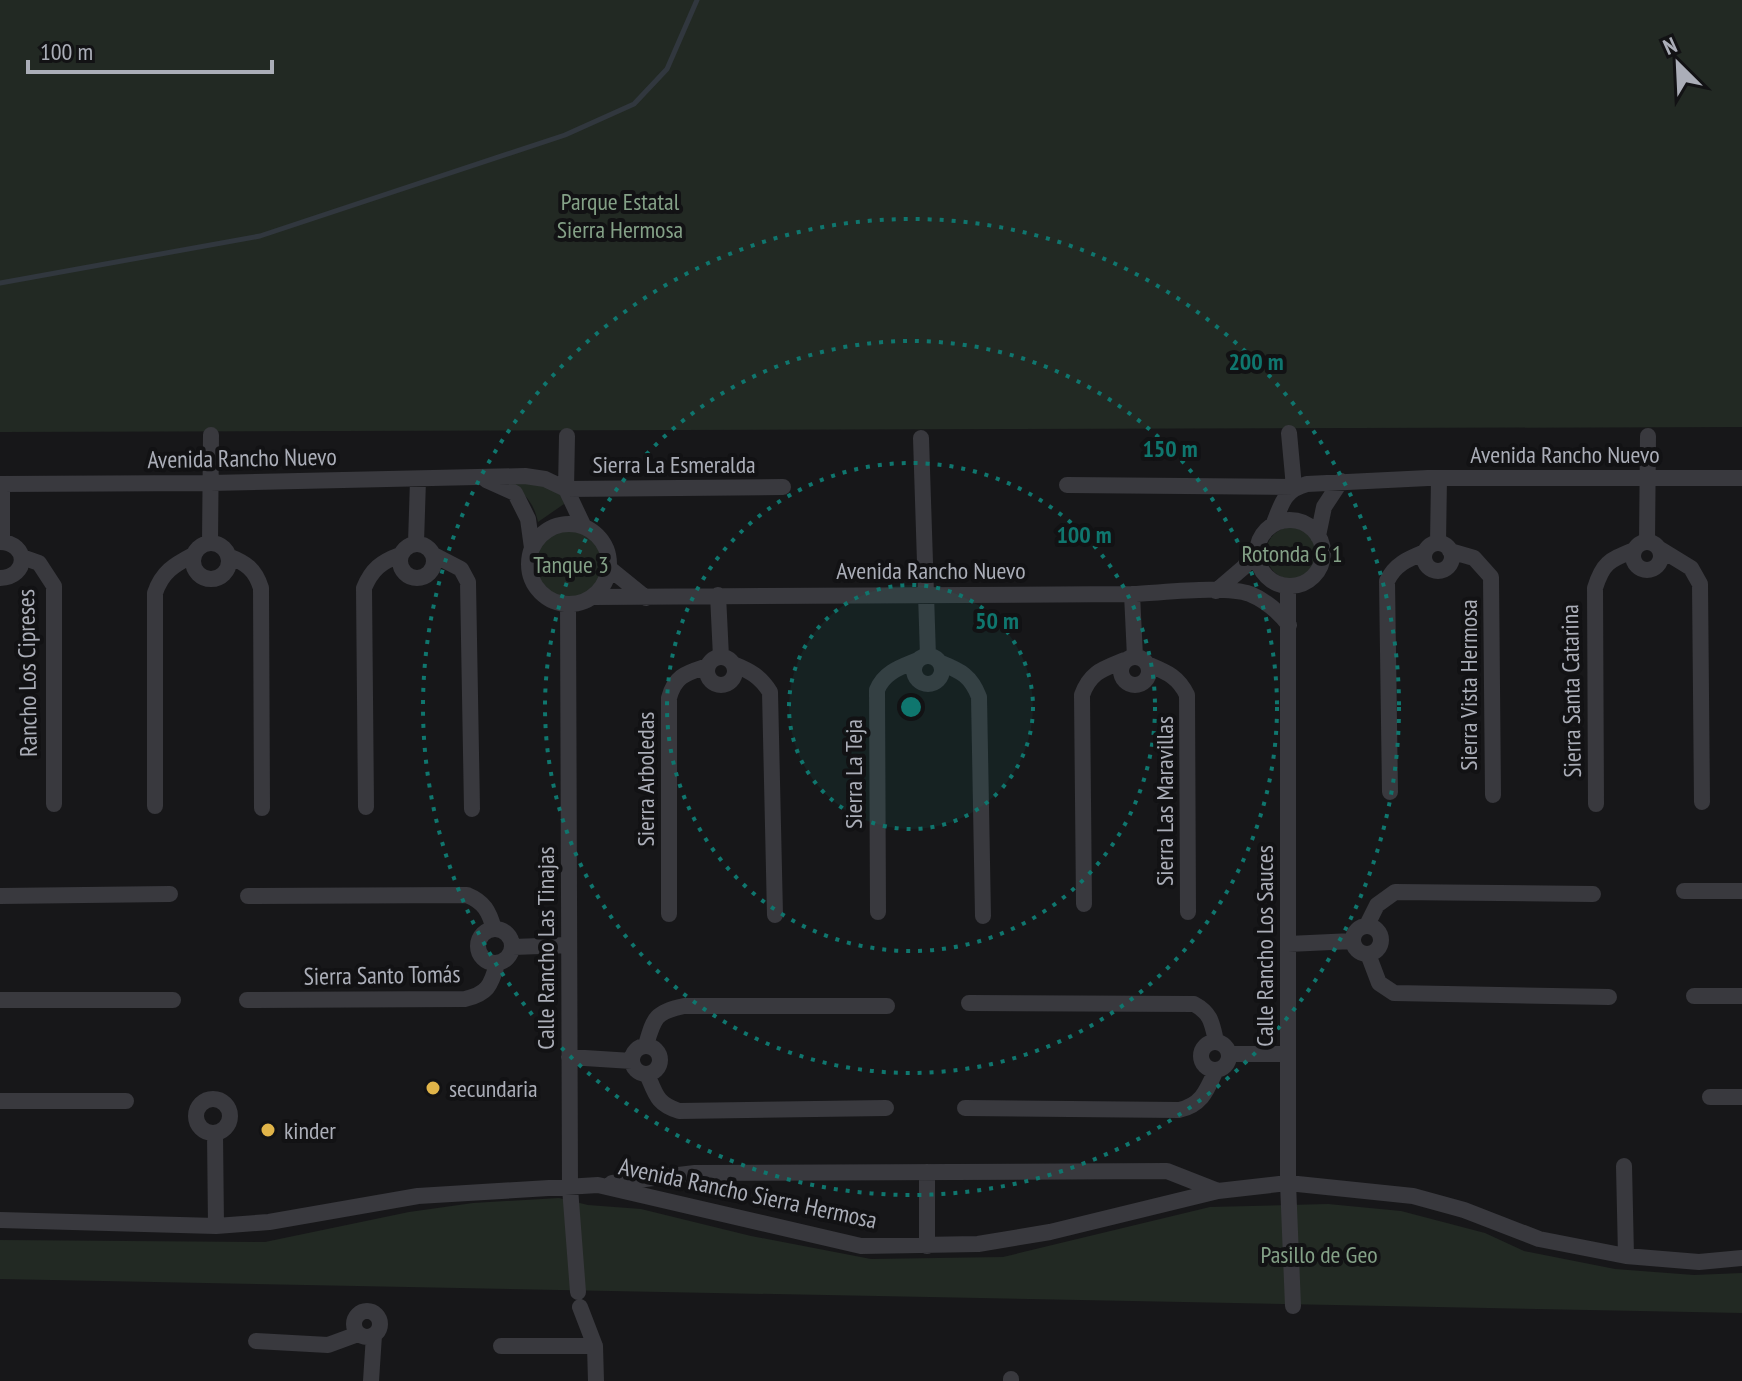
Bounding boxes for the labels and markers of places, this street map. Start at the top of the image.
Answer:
centre of rings [897,693,925,721]
place label: secundaria [449,1073,538,1104]
marker: secundaria [424,1079,442,1097]
place label: kinder [284,1115,336,1146]
marker: kinder [259,1121,277,1139]

